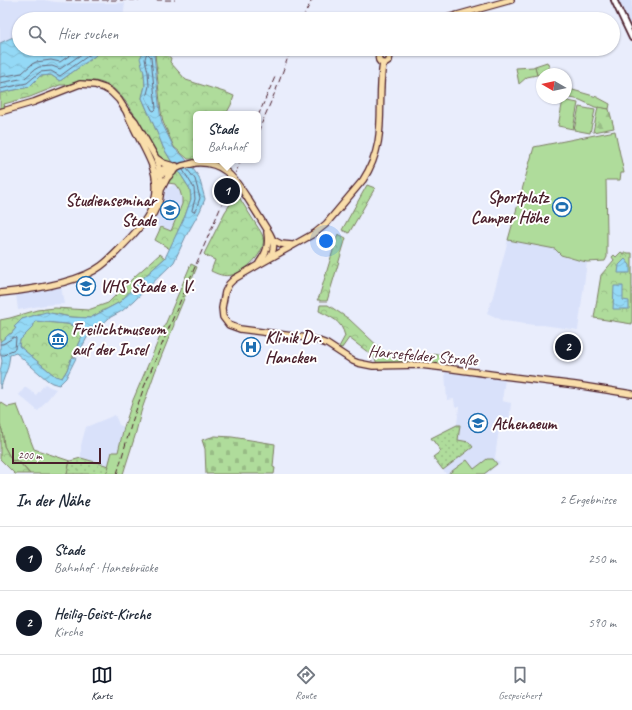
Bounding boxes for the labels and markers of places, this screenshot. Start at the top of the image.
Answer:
pin: 1 [214,176,240,206]
place label: Sportplatz Camper Höhe [471,187,550,228]
place label: Studienseminar Stade [65,190,158,231]
sports icon: Sportplatz Camper Höhe [551,196,573,218]
school or university icon: Studienseminar Stade [159,199,181,221]
school or university icon: VHS Stade e. V. [75,275,97,297]
place label: VHS Stade e. V. [100,276,195,297]
place label: Freilichtmuseum auf der Insel [72,319,167,360]
place label: Klinik Dr. Hancken [265,327,322,368]
museum icon: Freilichtmuseum auf der Insel [47,328,69,350]
pin: 2 [555,332,581,362]
hospital icon: Klinik Dr. Hancken [240,336,262,358]
school or university icon: Athenaeum [467,412,489,434]
place label: Athenaeum [492,413,558,434]

